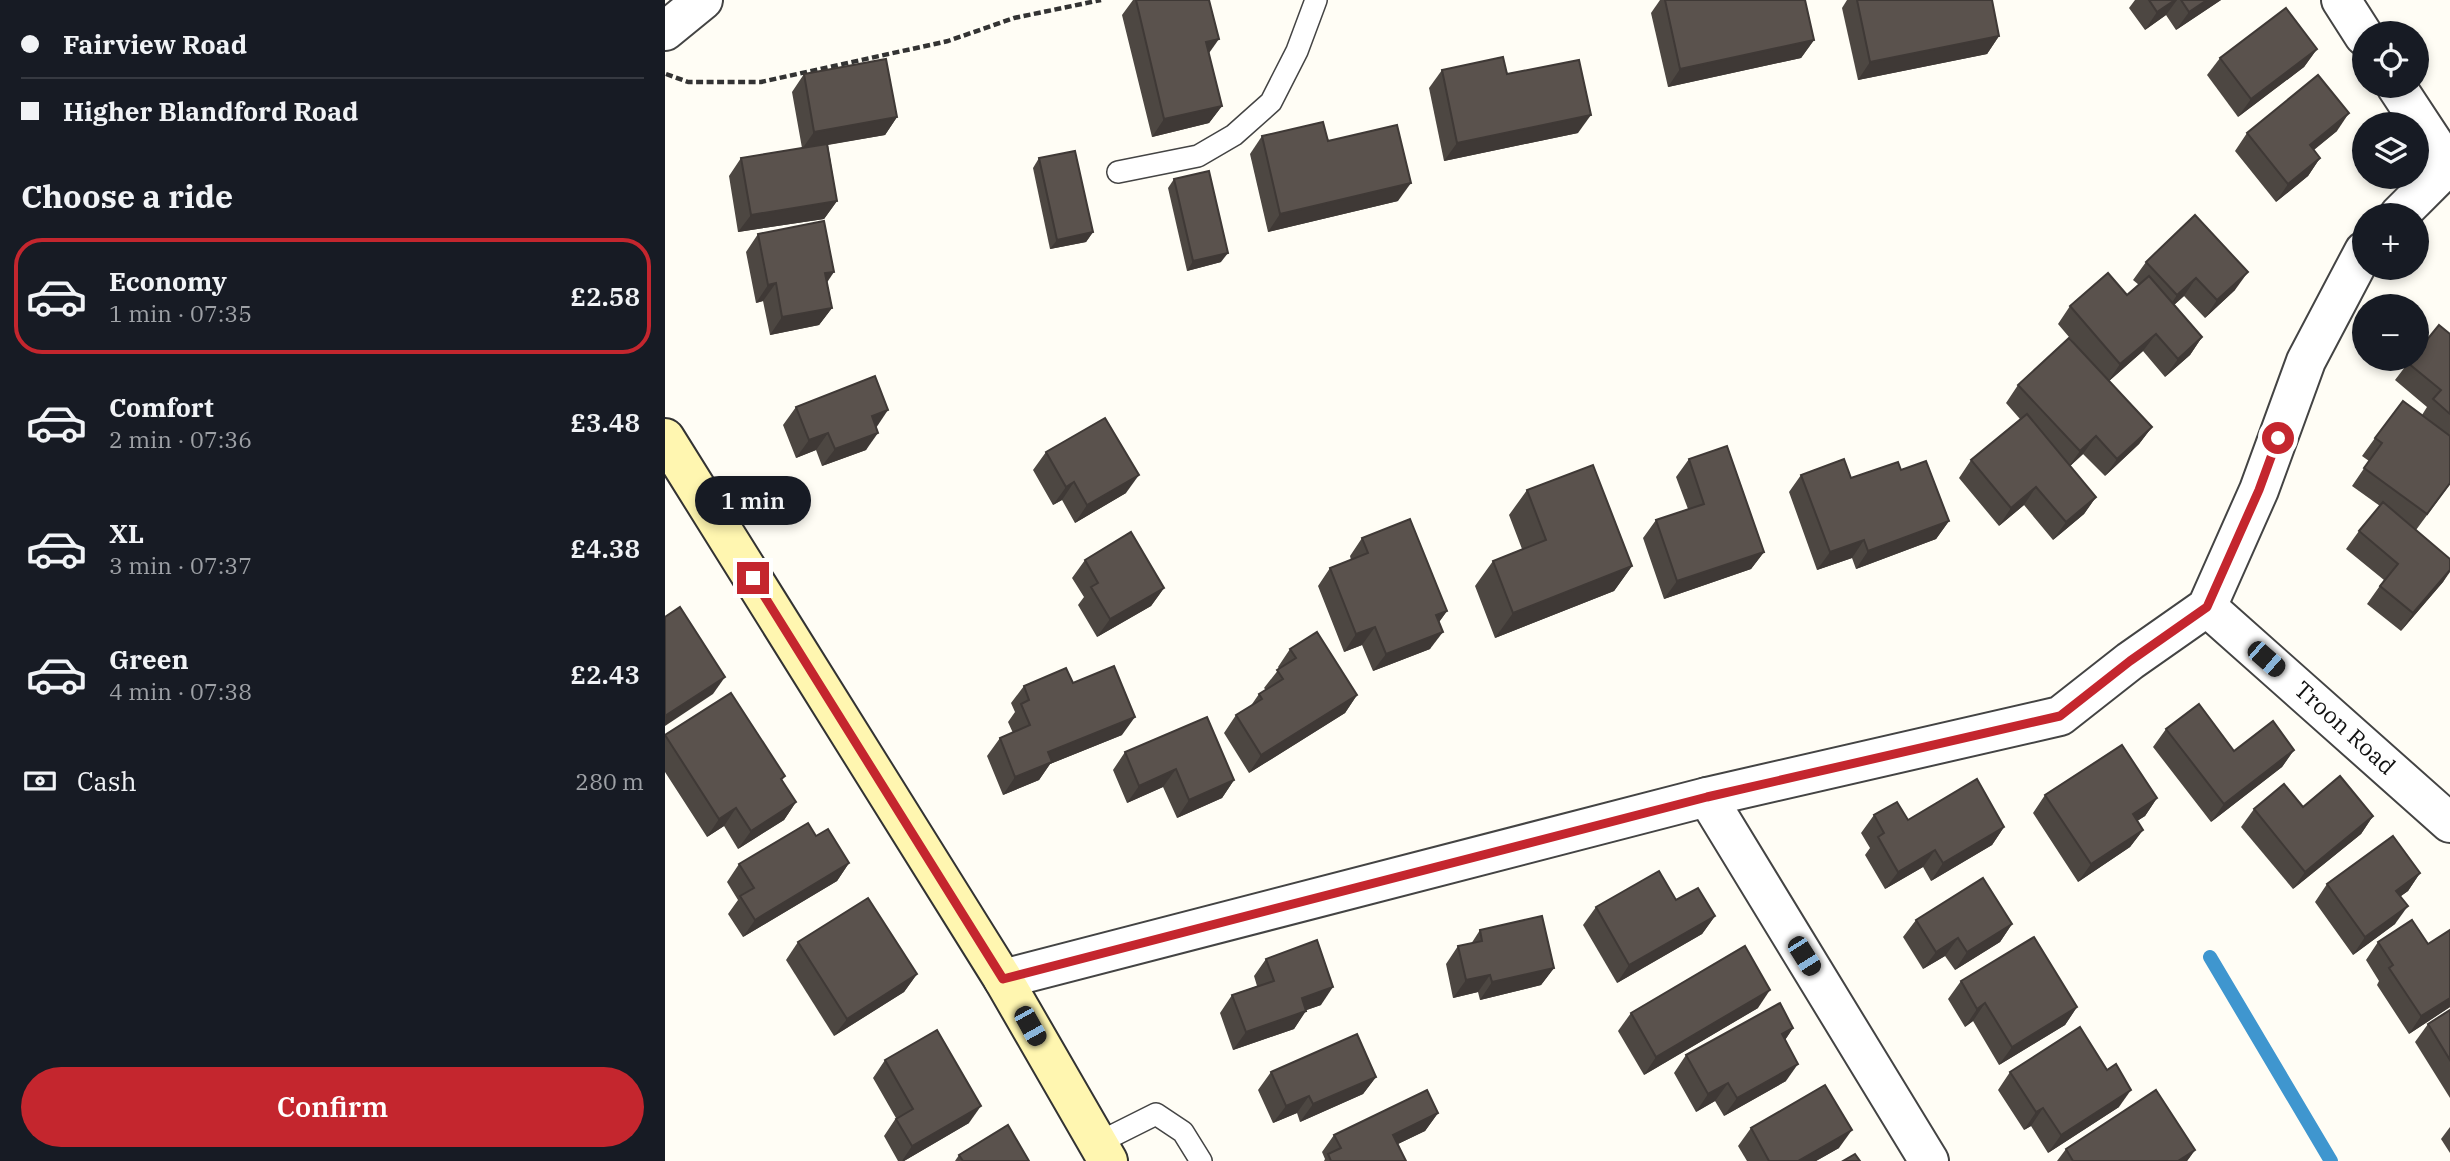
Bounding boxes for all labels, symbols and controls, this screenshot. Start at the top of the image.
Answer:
map controls [2352,21,2429,371]
button: locate [2352,21,2429,98]
text: Fairview Road [63,27,247,61]
text: Higher Blandford Road [63,94,359,128]
button: layers [2352,112,2429,189]
text: Choose a ride [21,175,233,217]
button: + [2352,203,2429,280]
text: Economy [109,264,227,298]
icon: car [25,265,88,328]
text: £2.58 [571,279,640,313]
button: − [2352,294,2429,371]
text: 1 min · 07:35 [109,298,252,328]
text: Comfort [109,390,214,424]
icon: car [25,391,88,454]
text: £3.48 [571,405,640,439]
route start [2262,422,2294,454]
text: 2 min · 07:36 [109,424,252,454]
callout: 1 min [695,476,811,526]
text: 1 min [721,485,785,515]
text: XL [109,516,144,550]
icon: car [25,517,88,580]
text: £4.38 [571,531,640,565]
text: 3 min · 07:37 [109,550,252,580]
route end [737,562,769,594]
car [2244,637,2289,681]
text: Green [109,642,189,676]
icon: car [25,643,88,706]
text: £2.43 [571,657,640,691]
street label: Troon Road [2289,674,2402,781]
text: 4 min · 07:38 [109,676,252,706]
icon: cash [21,762,59,800]
text: Cash [77,764,137,798]
text: 280 m [575,766,644,796]
car [1784,933,1825,979]
car [1011,1003,1050,1049]
button: Confirm [21,1067,644,1147]

